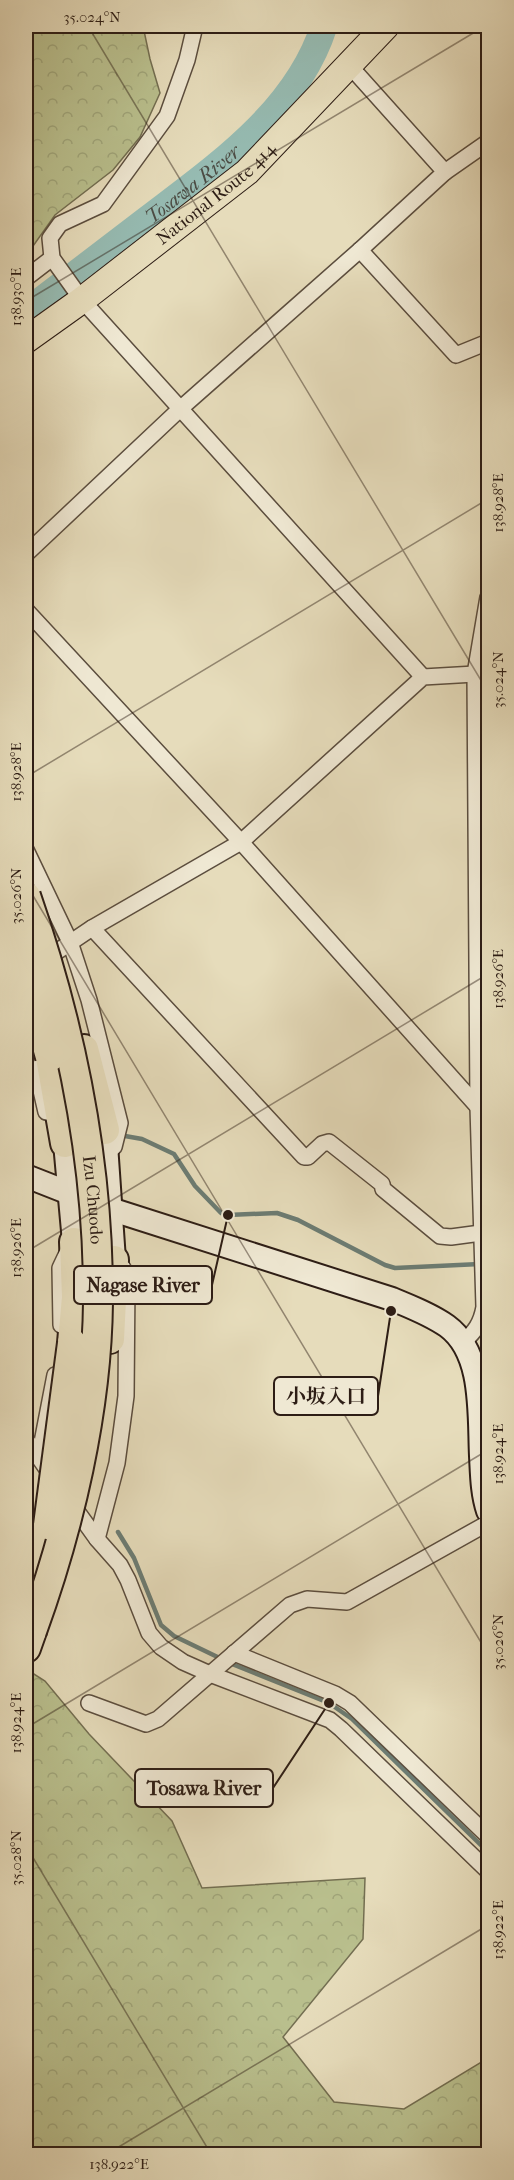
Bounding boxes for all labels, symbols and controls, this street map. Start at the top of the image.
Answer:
text: 35.024°N [63,8,121,26]
street label: National Route 414 [152,138,281,249]
water label: Tosawa River [141,139,246,229]
text: 138.930°E [7,268,25,326]
text: 138.928°E [489,473,507,533]
text: 35.024°N [489,651,507,709]
text: 138.928°E [7,742,25,802]
text: 35.026°N [7,867,25,924]
text: 138.926°E [489,949,507,1009]
street label: Izu Chuodo [78,1154,107,1245]
text: 138.926°E [7,1218,25,1278]
callout: Nagase River [74,1266,212,1304]
text: Nagase River [86,1274,200,1297]
callout: 小坂入口 [274,1377,378,1415]
text: 小坂入口 [286,1385,366,1408]
text: 138.924°E [489,1424,507,1484]
text: 35.026°N [489,1613,507,1670]
text: 138.924°E [7,1693,25,1753]
callout: Tosawa River [135,1769,273,1807]
text: Tosawa River [146,1777,262,1800]
text: 35.028°N [7,1829,25,1886]
text: 138.922°E [489,1900,507,1960]
text: 138.922°E [89,2155,149,2173]

